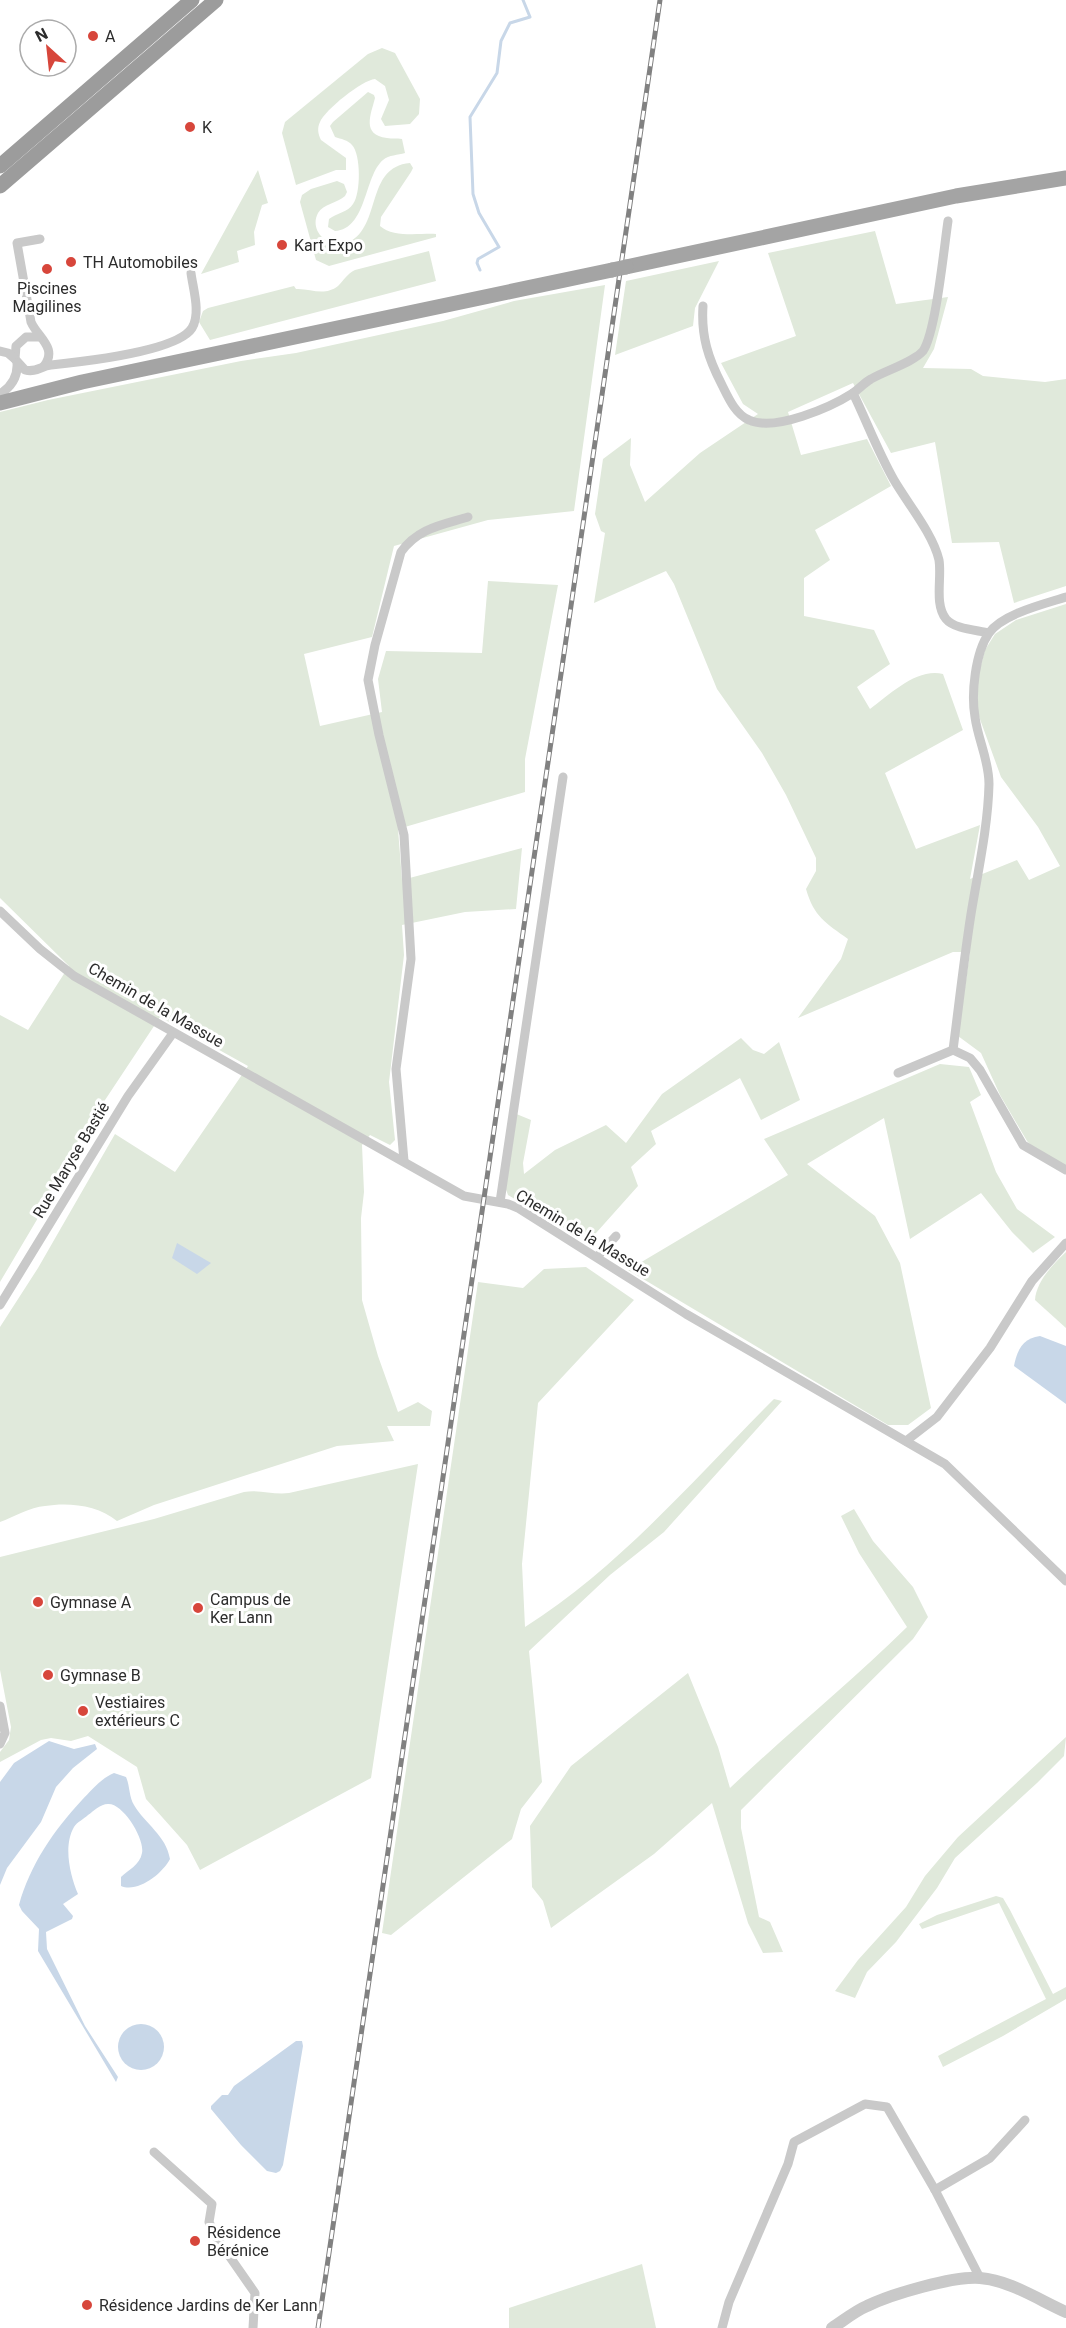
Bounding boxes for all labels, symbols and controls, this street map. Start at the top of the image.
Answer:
north arrow [18,18,78,78]
text: N [32,24,51,46]
place label: A [105,27,116,46]
marker: A [86,29,100,43]
place label: K [202,118,213,137]
marker: K [183,120,197,134]
place label: Kart Expo [294,236,363,255]
marker: Kart Expo [275,238,289,252]
place label: TH Automobiles [83,253,198,272]
marker: TH Automobiles [64,255,78,269]
marker: Piscines Magilines [40,262,54,276]
place label: Piscines Magilines [13,279,81,316]
street label: Chemin de la Massue [85,959,227,1051]
street label: Rue Maryse Bastié [29,1098,113,1222]
street label: Chemin de la Massue [513,1185,653,1281]
place label: Campus de Ker Lann [210,1590,291,1627]
place label: Gymnase A [50,1593,132,1612]
marker: Gymnase A [31,1595,45,1609]
marker: Campus de Ker Lann [191,1601,205,1615]
place label: Gymnase B [60,1666,141,1685]
marker: Gymnase B [41,1668,55,1682]
place label: Vestiaires extérieurs C [95,1693,180,1730]
marker: Vestiaires extérieurs C [76,1704,90,1718]
place label: Résidence Bérénice [207,2223,281,2260]
marker: Résidence Bérénice [188,2234,202,2248]
place label: Résidence Jardins de Ker Lann [99,2296,318,2315]
marker: Résidence Jardins de Ker Lann [80,2298,94,2312]

